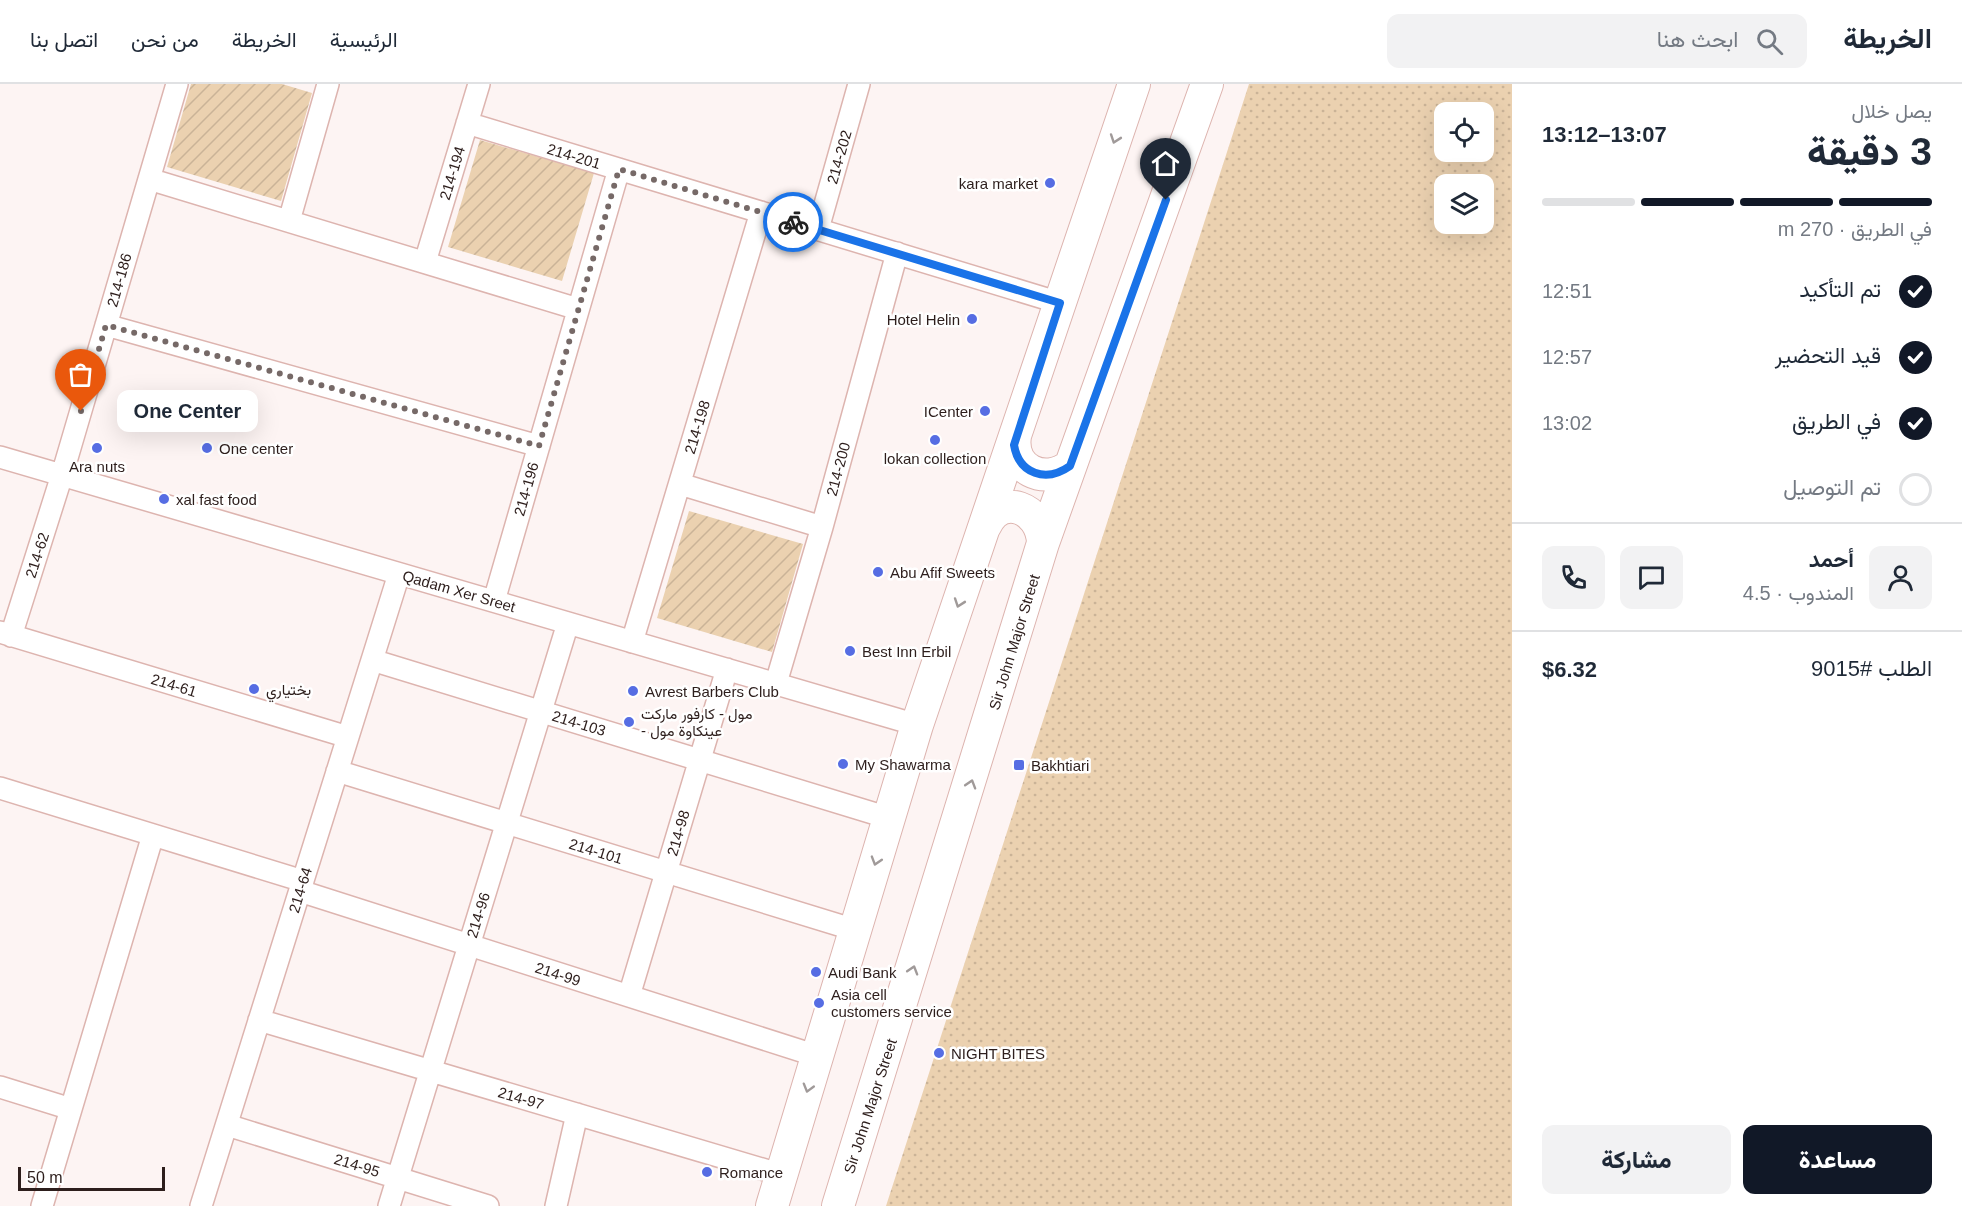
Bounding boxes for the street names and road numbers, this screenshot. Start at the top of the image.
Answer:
street label: 214-202 [823,128,855,186]
street label: 214-201 [545,140,603,172]
street label: 214-194 [436,144,468,202]
street label: 214-186 [103,251,135,309]
street label: 214-198 [681,398,713,456]
street label: 214-200 [823,440,853,498]
street label: 214-196 [510,460,542,518]
street label: 214-62 [22,530,52,580]
street label: Qadam Xer Sreet [401,567,518,615]
street label: Sir John Major Street [985,571,1043,712]
street label: 214-61 [149,670,199,700]
street label: 214-103 [550,707,608,739]
street label: 214-98 [663,808,693,858]
street label: 214-101 [567,835,625,867]
street label: 214-64 [285,865,315,915]
street label: 214-96 [463,890,493,940]
street label: 214-99 [533,959,583,989]
street label: Sir John Major Street [840,1036,900,1176]
street label: 214-97 [496,1083,546,1113]
street label: 214-95 [332,1150,382,1180]

